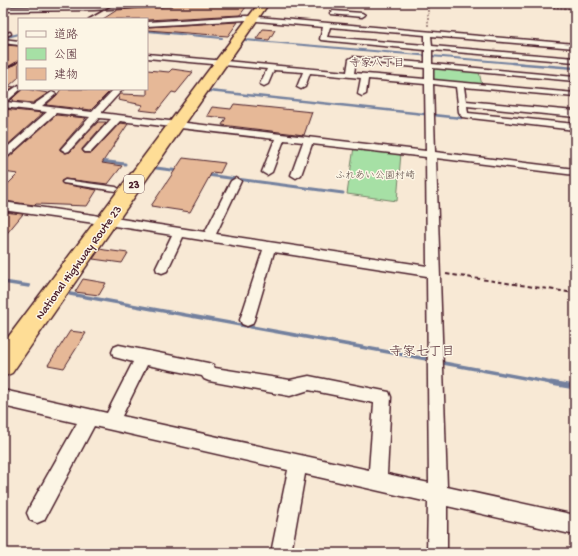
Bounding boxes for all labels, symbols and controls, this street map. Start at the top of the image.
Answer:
legend [18,18,148,90]
text: 道路 [54,28,78,43]
text: 公園 [54,48,78,63]
district label: 寺家八丁目 [350,57,405,70]
text: 建物 [54,68,78,83]
park label: ふれあい公園村崎 [335,170,415,182]
road number: 23 [124,175,144,193]
street label: National Highway Route 23 [33,203,126,323]
district label: 寺家七丁目 [389,345,455,360]

